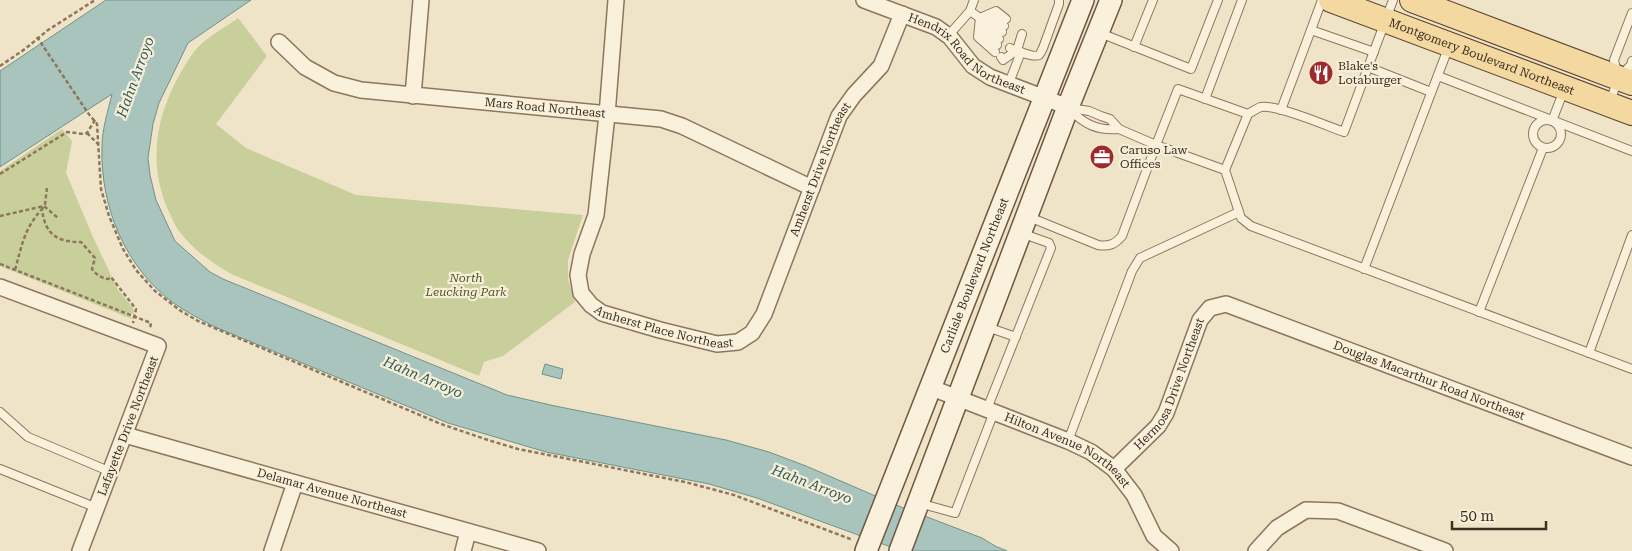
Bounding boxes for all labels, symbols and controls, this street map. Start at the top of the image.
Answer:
street label: Hendrix Road Northeast [906,10,1028,97]
street label: Montgomery Boulevard Northeast [1387,15,1577,98]
water label: Hahn Arroyo [113,35,157,120]
place label: Blake's Lotaburger [1338,59,1402,87]
restaurant icon: Blake's Lotaburger [1308,60,1334,86]
street label: Mars Road Northeast [484,95,607,121]
street label: Amherst Drive Northeast [787,99,854,238]
place label: Caruso Law Offices [1120,143,1187,171]
office icon: Caruso Law Offices [1089,144,1115,170]
street label: Carlisle Boulevard Northeast [938,195,1012,355]
park label: North Leucking Park [424,271,507,299]
street label: Amherst Place Northeast [592,303,734,351]
street label: Hermosa Drive Northeast [1131,316,1207,453]
street label: Douglas Macarthur Road Northeast [1331,338,1527,423]
water label: Hahn Arroyo [380,353,465,401]
street label: Lafayette Drive Northeast [95,354,161,498]
street label: Hilton Avenue Northeast [1002,410,1133,491]
water label: Hahn Arroyo [769,461,854,507]
street label: Delamar Avenue Northeast [255,465,409,521]
scale bar [1452,498,1546,530]
text: 50 m [1460,507,1495,525]

